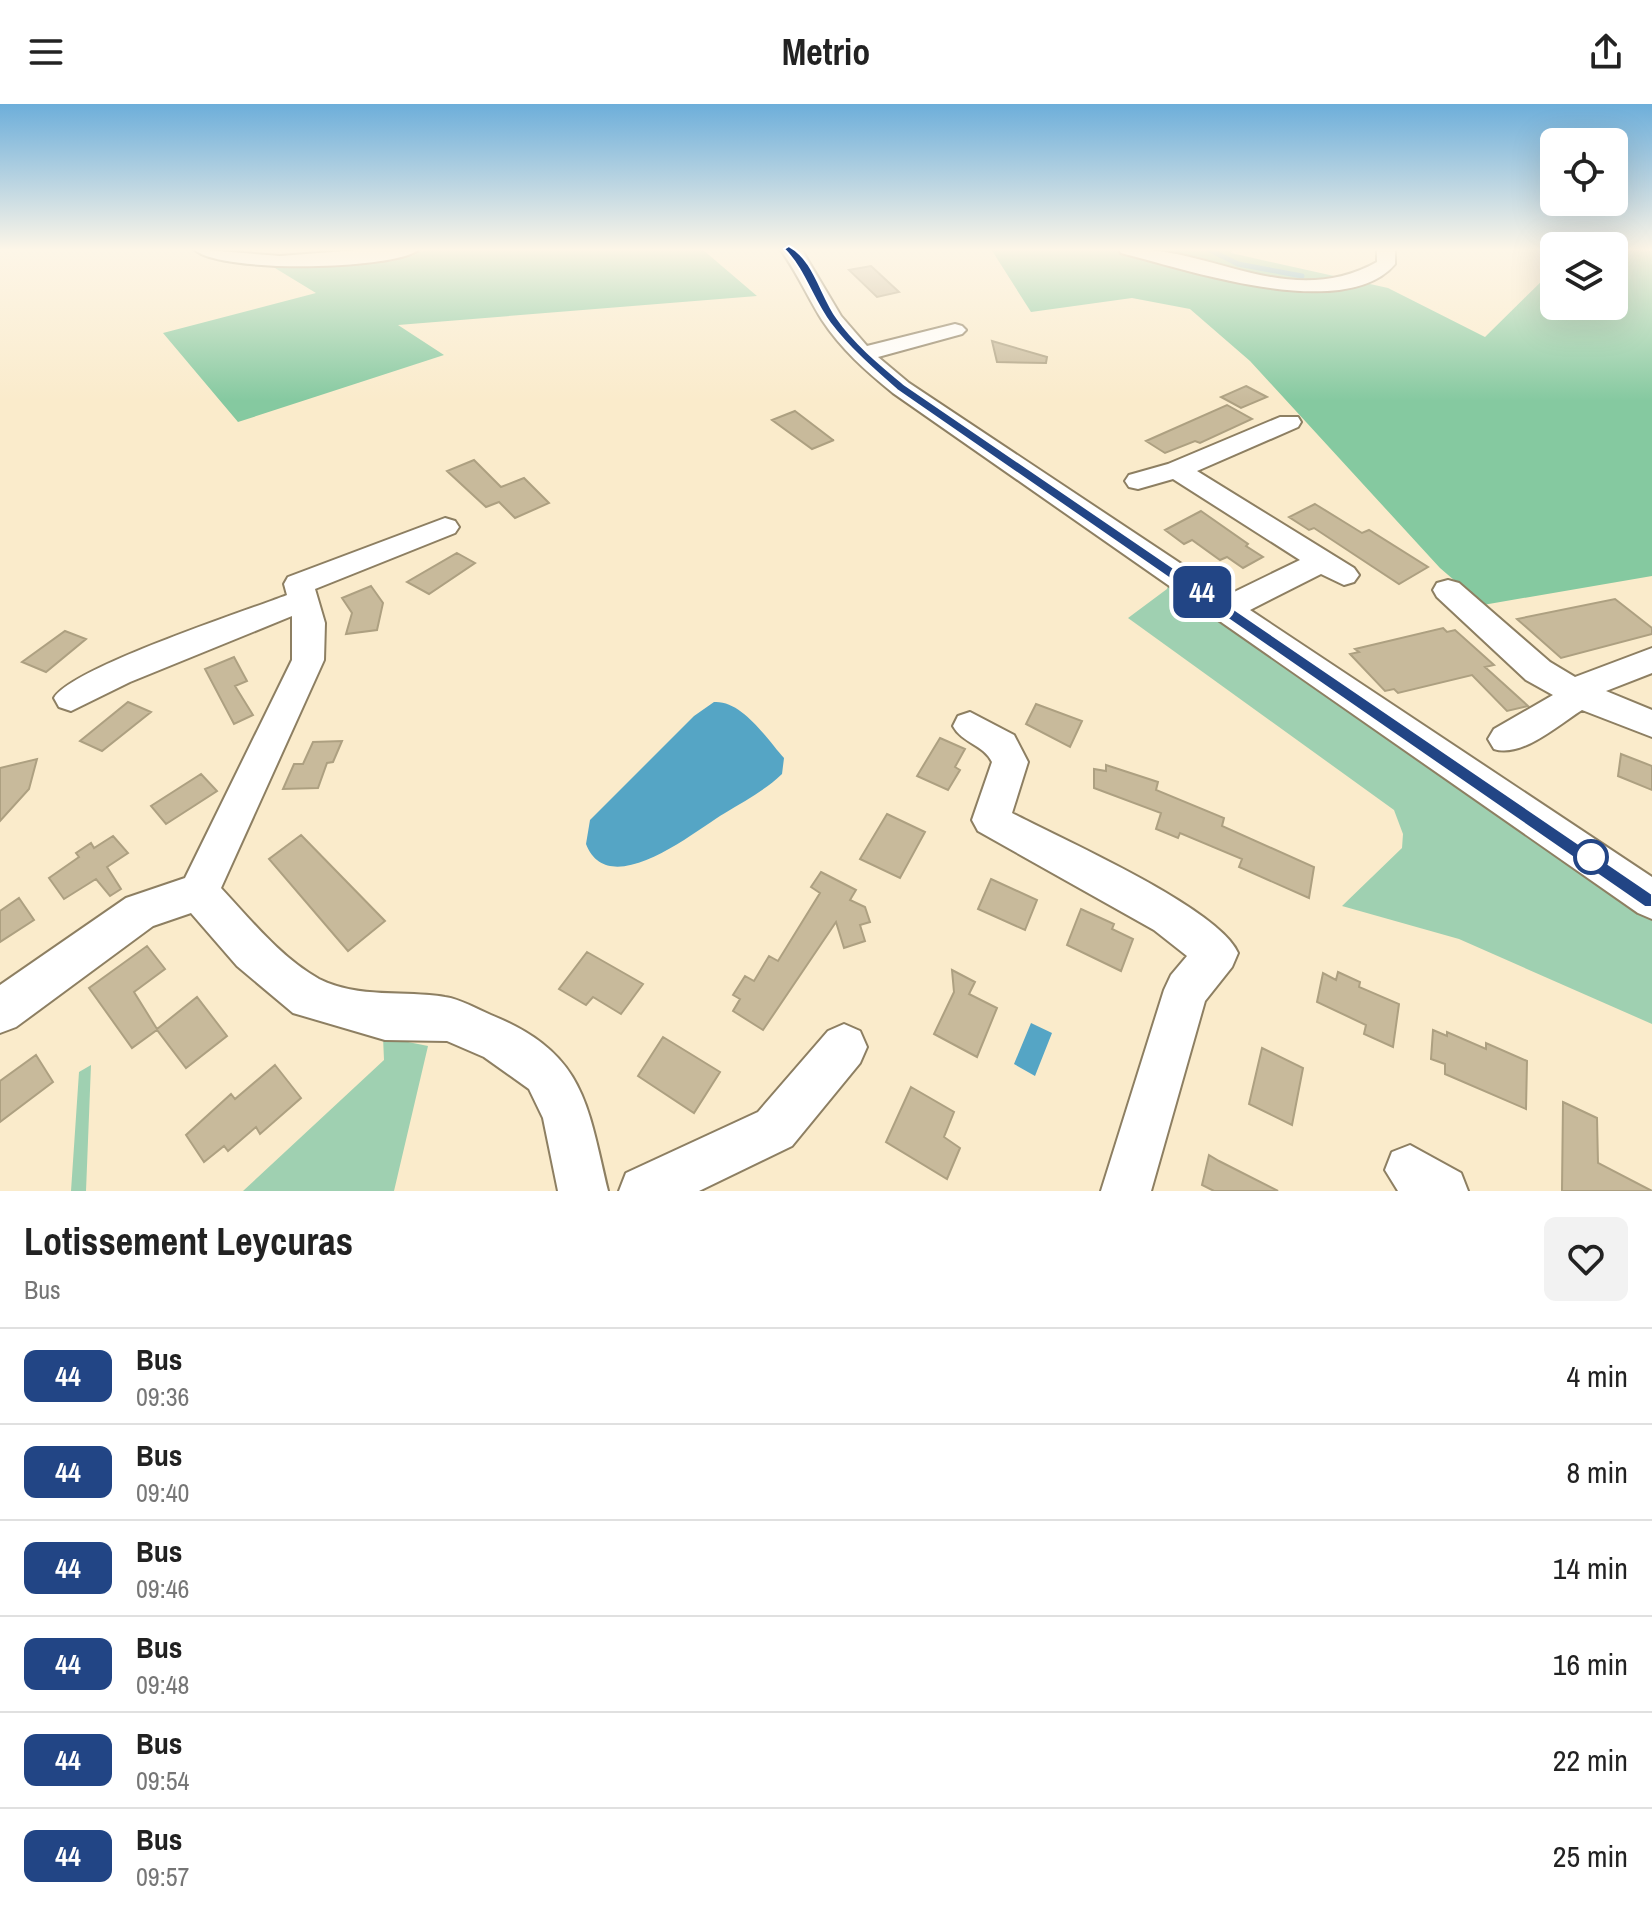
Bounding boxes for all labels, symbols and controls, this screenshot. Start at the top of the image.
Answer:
text: Metrio [782,28,870,76]
icon: menu [24,30,68,74]
icon: share [1584,30,1628,74]
map controls [1540,128,1628,320]
button: locate [1540,128,1628,216]
button: layers [1540,232,1628,320]
line badge: 44 [1166,566,1238,618]
text: 44 [1189,573,1215,611]
unlabelled marker [1574,840,1608,874]
text: Lotissement Leycuras [24,1216,353,1267]
button: heart [1544,1217,1628,1301]
text: Bus [24,1272,61,1307]
text: Bus [136,1339,182,1379]
text: 4 min [1566,1356,1628,1396]
text: 44 [55,1357,81,1395]
text: 09:36 [136,1379,189,1414]
text: Bus [136,1435,182,1475]
text: 8 min [1566,1452,1628,1492]
text: 44 [55,1453,81,1491]
text: 09:40 [136,1475,189,1510]
text: Bus [136,1531,182,1571]
text: 14 min [1553,1548,1628,1588]
text: 44 [55,1549,81,1587]
text: 09:46 [136,1571,189,1606]
text: Bus [136,1627,182,1667]
text: 16 min [1553,1644,1628,1684]
text: 44 [55,1645,81,1683]
text: 09:48 [136,1667,189,1702]
text: Bus [136,1723,182,1763]
text: 22 min [1553,1740,1628,1780]
text: 44 [55,1741,81,1779]
text: 09:54 [136,1763,189,1798]
text: Bus [136,1819,182,1859]
text: 25 min [1553,1836,1628,1876]
text: 44 [55,1837,81,1875]
text: 09:57 [136,1859,189,1894]

